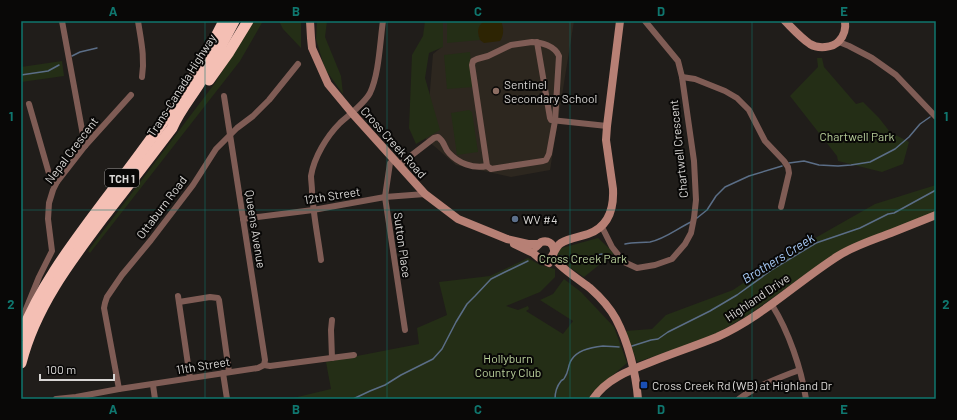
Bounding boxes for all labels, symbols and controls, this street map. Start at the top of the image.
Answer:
text: A [109,3,118,19]
text: B [292,3,300,19]
text: C [474,3,482,19]
text: D [657,3,665,19]
text: E [840,3,848,19]
street label: Trans-Canada Highway [144,31,219,139]
place label: Sentinel Secondary School [504,77,597,105]
marker: Sentinel Secondary School [491,86,501,96]
street label: Chartwell Crescent [666,99,690,199]
street label: Cross Creek Road [358,103,430,181]
text: 1 [9,108,13,124]
text: 1 [944,108,948,124]
street label: Nepal Crescent [41,114,101,186]
park label: Chartwell Park [819,129,895,143]
road number: TCH 1 [105,169,139,187]
street label: Ottaburn Road [133,173,189,241]
street label: 12th Street [303,184,361,206]
street label: Queens Avenue [243,189,269,269]
street label: Sutton Place [391,211,415,279]
place label: WV #4 [523,212,558,226]
marker: WV #4 [510,214,520,224]
water label: Brothers Creek [739,229,818,287]
park label: Cross Creek Park [539,251,627,265]
street label: Highland Drive [722,270,792,324]
text: 2 [7,296,15,312]
text: 2 [942,296,950,312]
park label: Hollyburn Country Club [475,351,541,379]
street label: 11th Street [175,354,231,376]
scale bar [40,356,114,382]
text: 100 m [46,362,76,376]
place label: Cross Creek Rd (WB) at Highland Dr [652,378,833,392]
marker: Cross Creek Rd (WB) at Highland Dr [639,380,649,390]
text: A [109,401,118,417]
text: B [292,401,300,417]
text: C [474,401,482,417]
text: D [657,401,665,417]
text: E [840,401,848,417]

